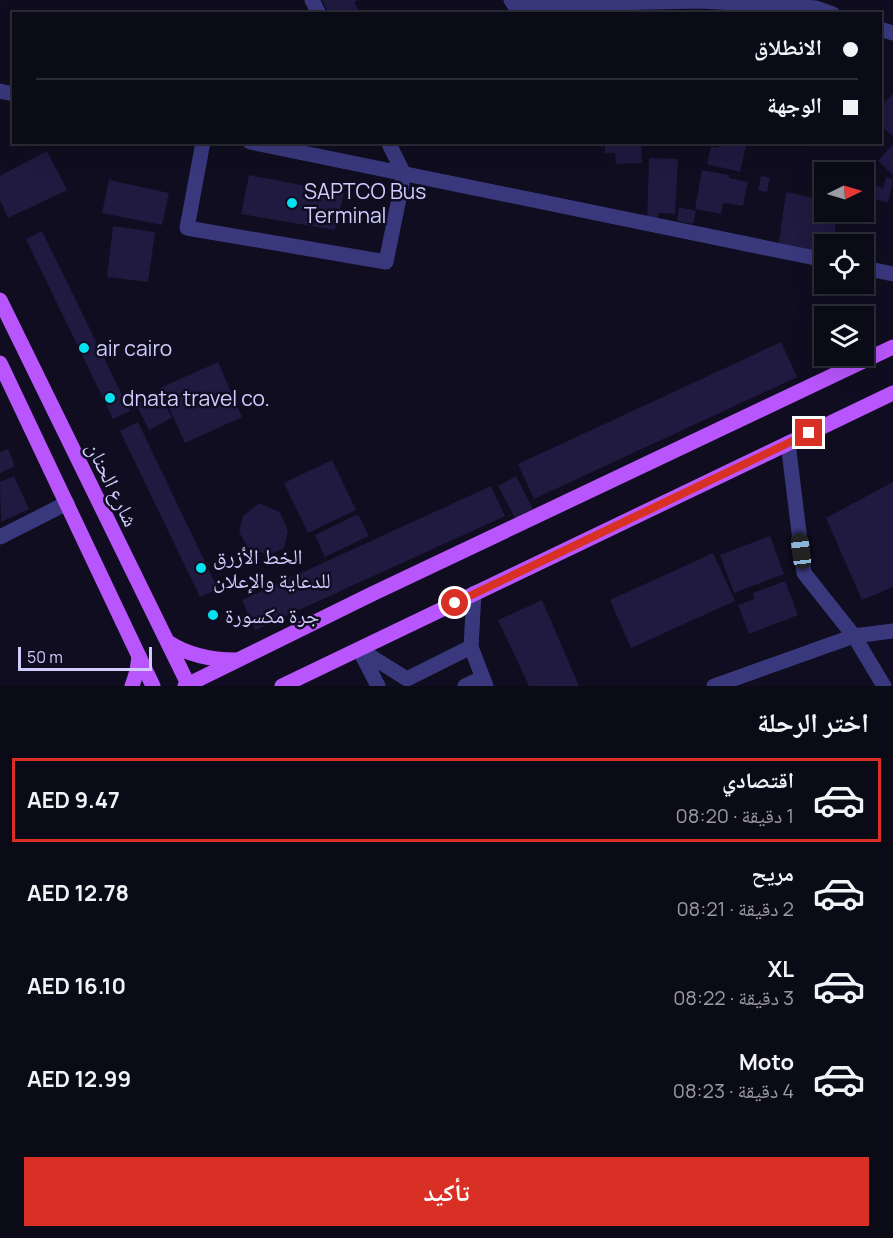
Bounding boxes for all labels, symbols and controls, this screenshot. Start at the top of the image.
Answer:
text: الانطلاق [754,32,822,62]
text: الوجهة [767,90,822,120]
north arrow [814,162,874,222]
map controls [814,162,874,366]
place label: SAPTCO Bus Terminal [304,177,426,229]
marker: SAPTCO Bus Terminal [285,196,299,210]
button: locate [814,234,874,294]
button: layers [814,306,874,366]
place label: air cairo [96,334,172,362]
marker: air cairo [77,341,91,355]
place label: dnata travel co. [122,384,270,412]
marker: dnata travel co. [103,391,117,405]
route end [795,419,822,446]
street label: شارع الحنان [80,437,146,531]
car [790,532,812,570]
place label: الخط الأزرق للدعاية والإعلان [213,542,331,594]
marker: الخط الأزرق للدعاية والإعلان [194,561,208,575]
route start [441,589,468,616]
place label: جرة مكسورة [225,601,319,629]
marker: جرة مكسورة [206,608,220,622]
scale bar [18,644,152,672]
text: 50 m [27,646,63,668]
text: اختر الرحلة [757,703,869,740]
text: اقتصادي [722,765,794,795]
icon: car [812,773,866,827]
text: AED 9.47 [27,785,120,815]
text: 1 دقيقة · 08:20 [676,802,794,829]
text: مريح [751,858,794,888]
icon: car [812,866,866,920]
text: AED 12.78 [27,878,129,908]
text: 2 دقيقة · 08:21 [676,895,794,922]
text: XL [768,954,794,984]
icon: car [812,959,866,1013]
text: AED 16.10 [27,971,126,1001]
text: 3 دقيقة · 08:22 [673,984,794,1011]
text: Moto [739,1047,794,1077]
icon: car [812,1052,866,1106]
text: AED 12.99 [27,1064,131,1094]
text: 4 دقيقة · 08:23 [673,1077,794,1104]
button: تأكيد [24,1157,869,1226]

